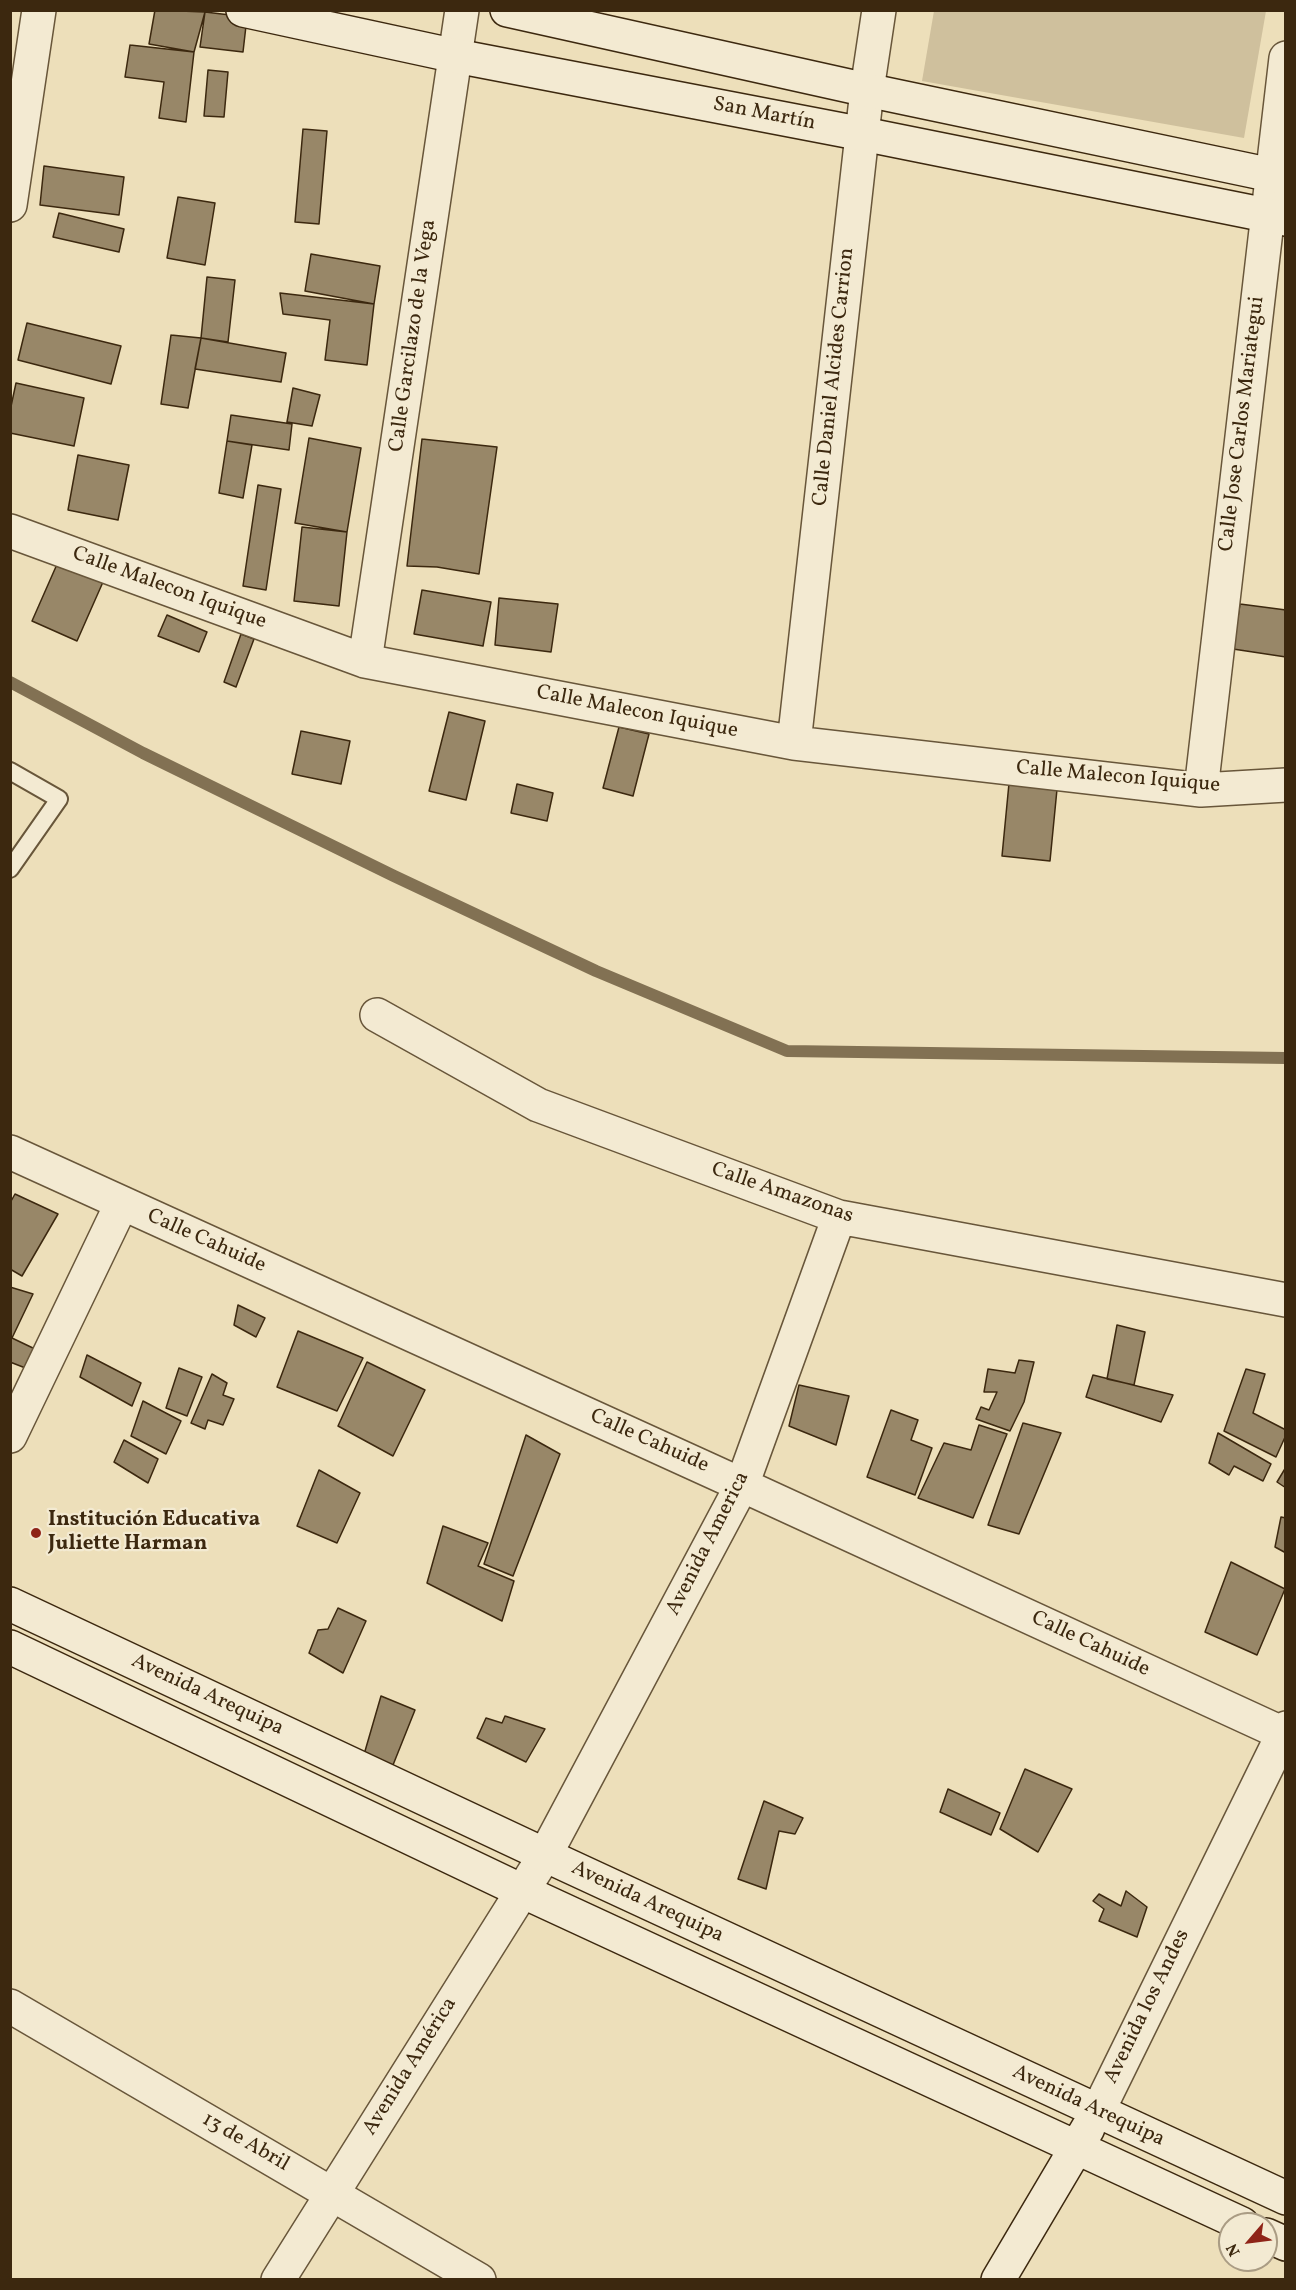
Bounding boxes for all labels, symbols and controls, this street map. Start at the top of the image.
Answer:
street label: San Martín [711,93,817,137]
street label: Calle Garcilazo de la Vega [385,218,443,454]
street label: Calle Daniel Alcides Carrion [809,247,861,507]
street label: Calle Jose Carlos Mariategui [1215,295,1271,553]
street label: Calle Malecon Iquique [68,542,270,636]
street label: Calle Malecon Iquique [534,681,740,745]
street label: Calle Malecon Iquique [1015,757,1221,799]
street label: Calle Amazonas [708,1158,856,1230]
street label: Calle Cahuide [143,1205,269,1279]
street label: Calle Cahuide [586,1405,712,1479]
street label: Avenida America [662,1468,756,1620]
place label: Institución Educativa Juliette Harman [48,1508,260,1558]
marker: Institución Educativa Juliette Harman [29,1526,43,1540]
street label: Calle Cahuide [1027,1607,1153,1683]
street label: Avenida Arequipa [127,1650,287,1742]
street label: Avenida Arequipa [567,1857,727,1949]
street label: Avenida los Andes [1100,1926,1196,2088]
street label: Avenida América [358,1993,464,2141]
street label: Avenida Arequipa [1008,2061,1168,2153]
street label: 13 de Abril [197,2108,293,2178]
north arrow [1218,2212,1278,2272]
text: N [1221,2239,1246,2260]

